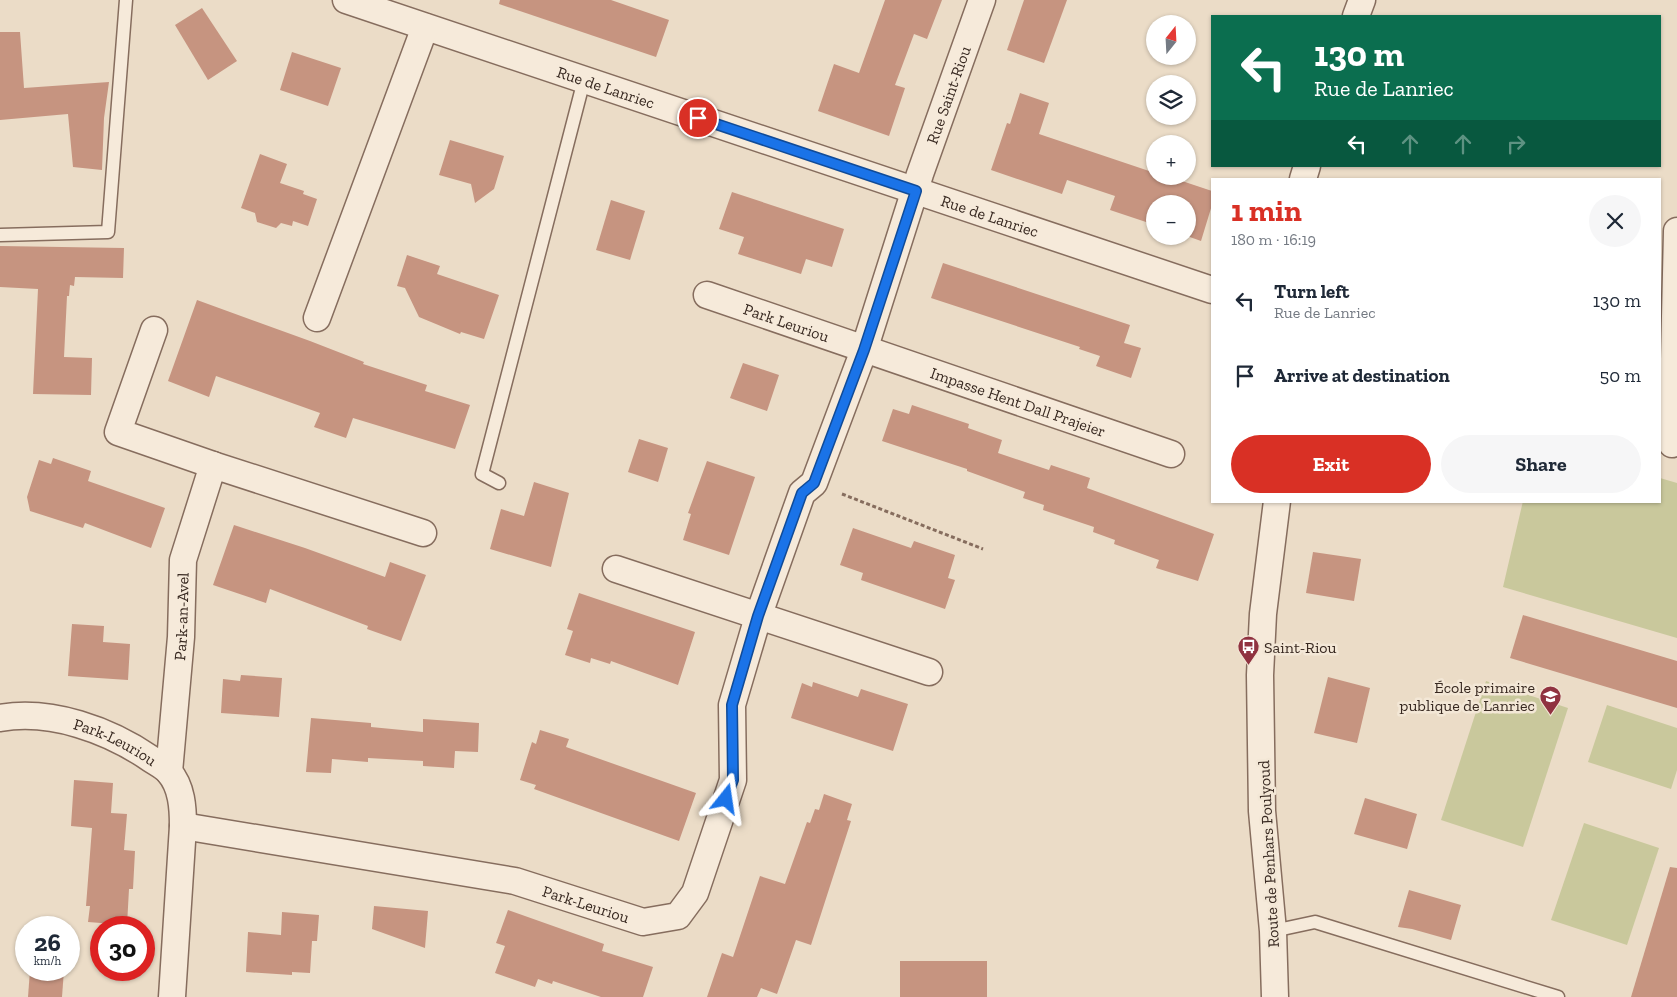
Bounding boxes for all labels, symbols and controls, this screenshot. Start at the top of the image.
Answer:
north arrow [1146,15,1196,65]
map controls [1146,15,1196,245]
text: 130 m [1314,33,1404,75]
icon: left [1231,35,1296,100]
street label: Rue Saint-Riou [922,44,975,147]
street label: Rue de Lanriec [554,62,657,113]
button: layers [1146,75,1196,125]
text: Rue de Lanriec [1314,75,1454,102]
pin [677,97,719,139]
icon: arrive [684,104,712,132]
icon: left [1343,130,1371,158]
icon: ahead [1396,130,1424,158]
icon: ahead [1449,130,1477,158]
icon: right [1502,130,1530,158]
button: + [1146,135,1196,185]
street label: Rue de Lanriec [938,191,1041,241]
text: 1 min [1231,193,1302,229]
button: − [1146,195,1196,245]
button: close [1589,195,1641,247]
text: 180 m · 16:19 [1231,230,1316,249]
text: Turn left [1274,280,1349,303]
icon: left [1231,287,1259,315]
text: 130 m [1593,289,1641,312]
street label: Park Leuriou [741,299,832,346]
text: Rue de Lanriec [1274,303,1376,322]
icon: arrive [1231,362,1259,390]
street label: Impasse Hent Dall Prajeier [928,363,1108,441]
text: Arrive at destination [1274,364,1450,387]
text: 50 m [1600,364,1641,387]
button: Exit [1231,435,1431,493]
button: Share [1441,435,1641,493]
street label: Park-an-Avel [170,572,193,661]
bus stop icon: Saint-Riou [1236,635,1260,666]
place label: Saint-Riou [1264,638,1337,657]
place label: École primaire publique de Lanriec [1400,678,1535,715]
school or university icon: École primaire publique de Lanriec [1539,684,1563,715]
street label: Park-Leuriou [71,714,160,770]
street label: Route de Penhars Poulyoud [1254,760,1283,948]
position arrow [699,772,751,824]
street label: Park-Leuriou [540,881,632,927]
speed limit sign: 30 [90,916,155,981]
text: 26 [34,927,61,957]
text: km/h [34,954,61,968]

